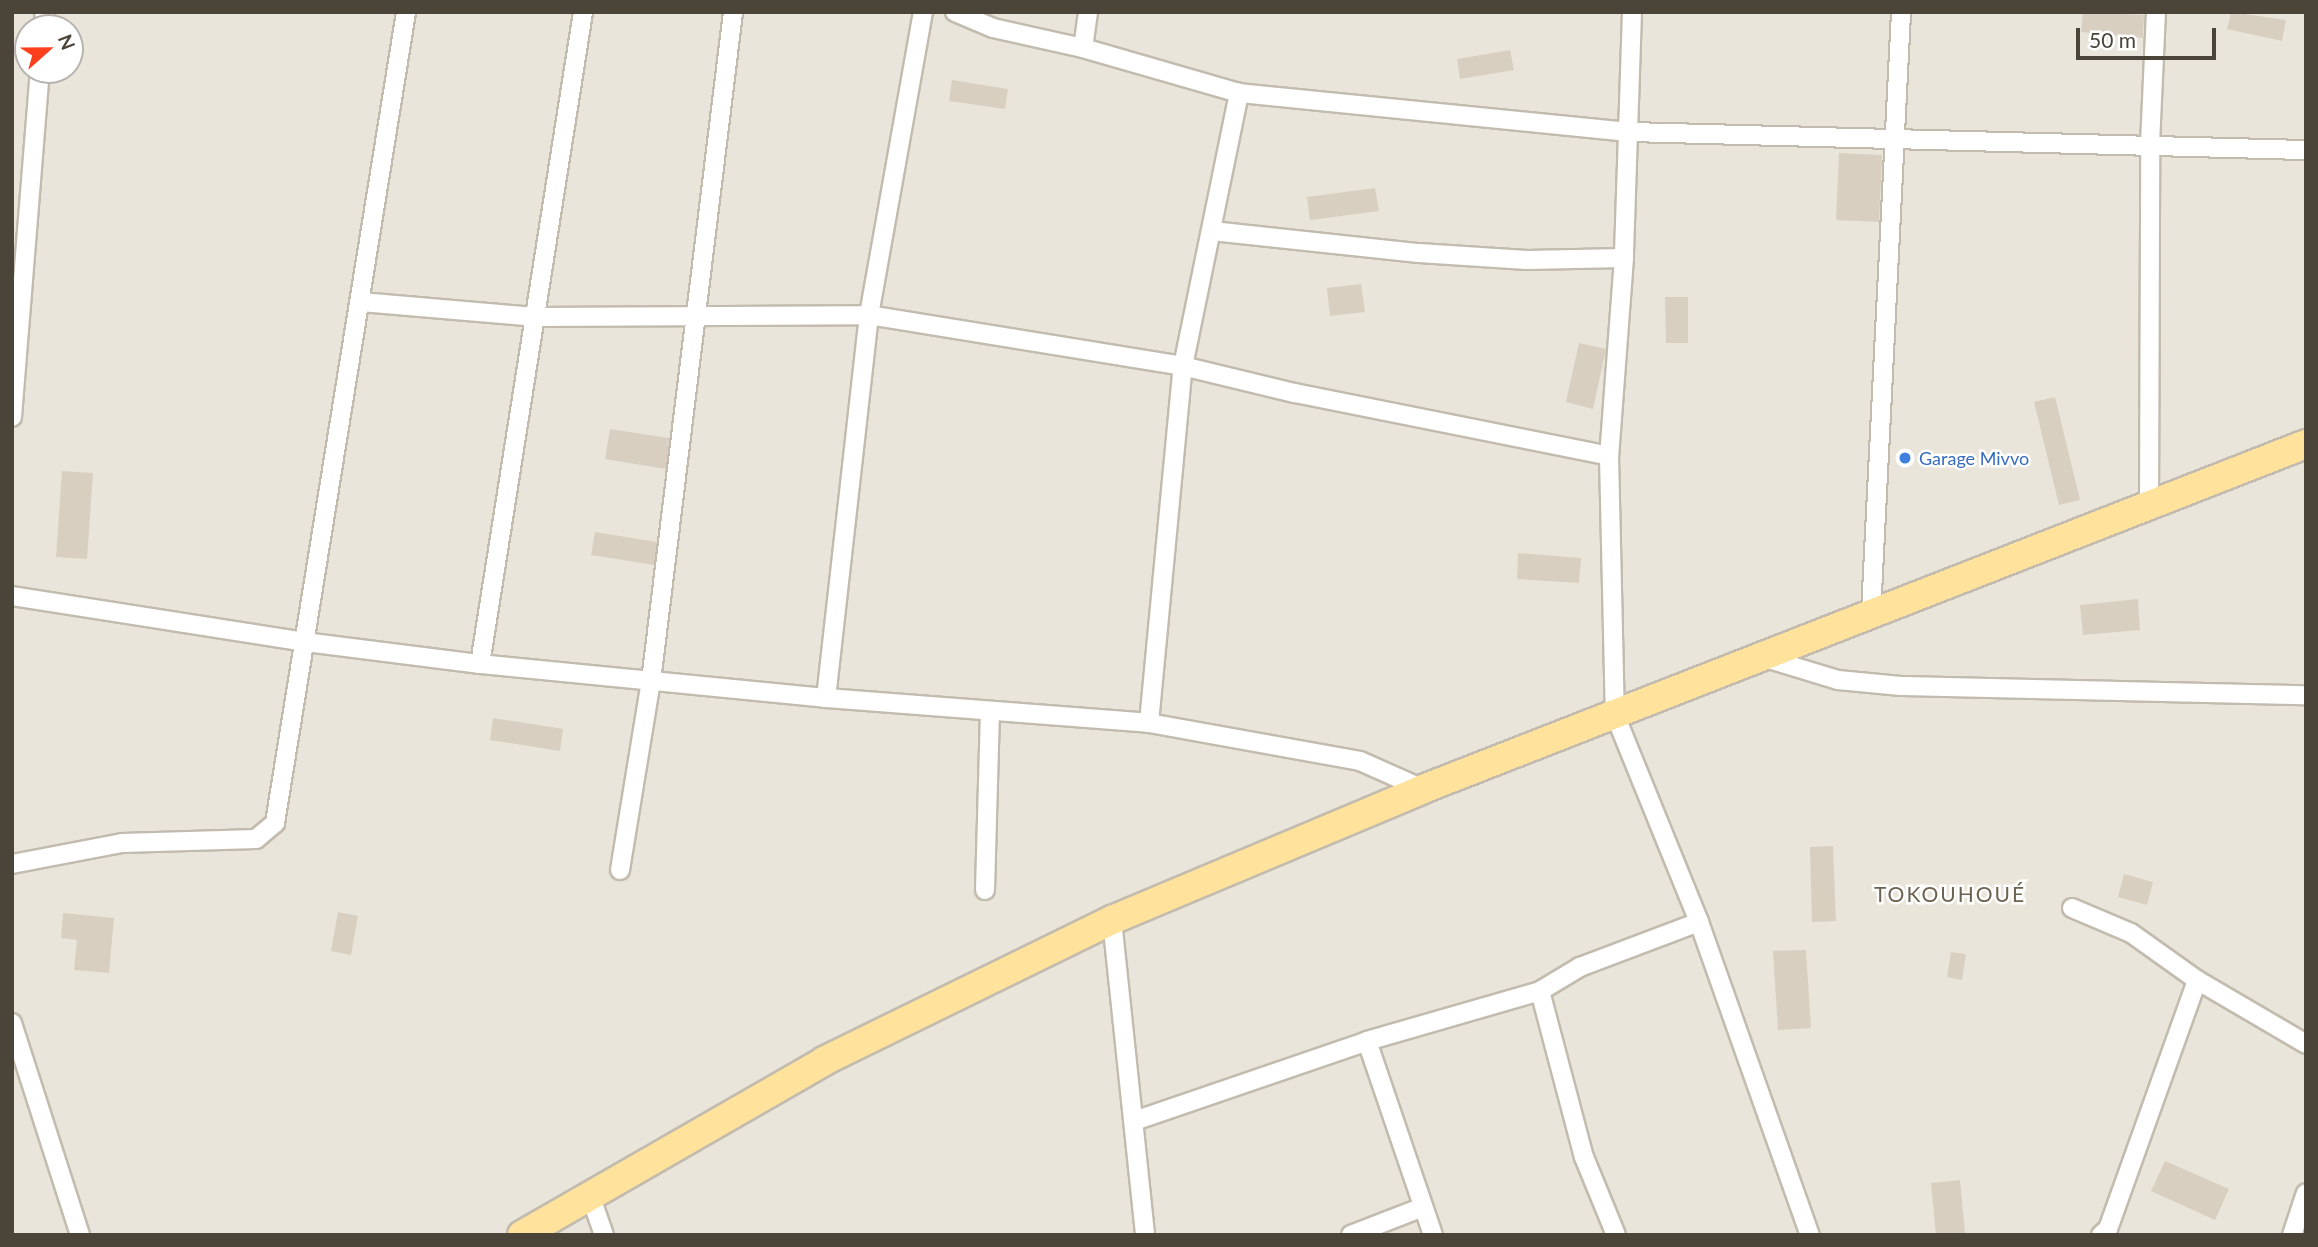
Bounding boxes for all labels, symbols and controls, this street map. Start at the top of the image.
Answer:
north arrow [14,14,84,84]
scale bar [2080,14,2220,58]
text: 50 m [2089,27,2136,52]
text: N [54,31,81,53]
place label: Garage Mivvo [1919,447,2029,469]
marker: Garage Mivvo [1897,450,1913,466]
district label: TOKOUHOUÉ [1875,881,2025,907]

